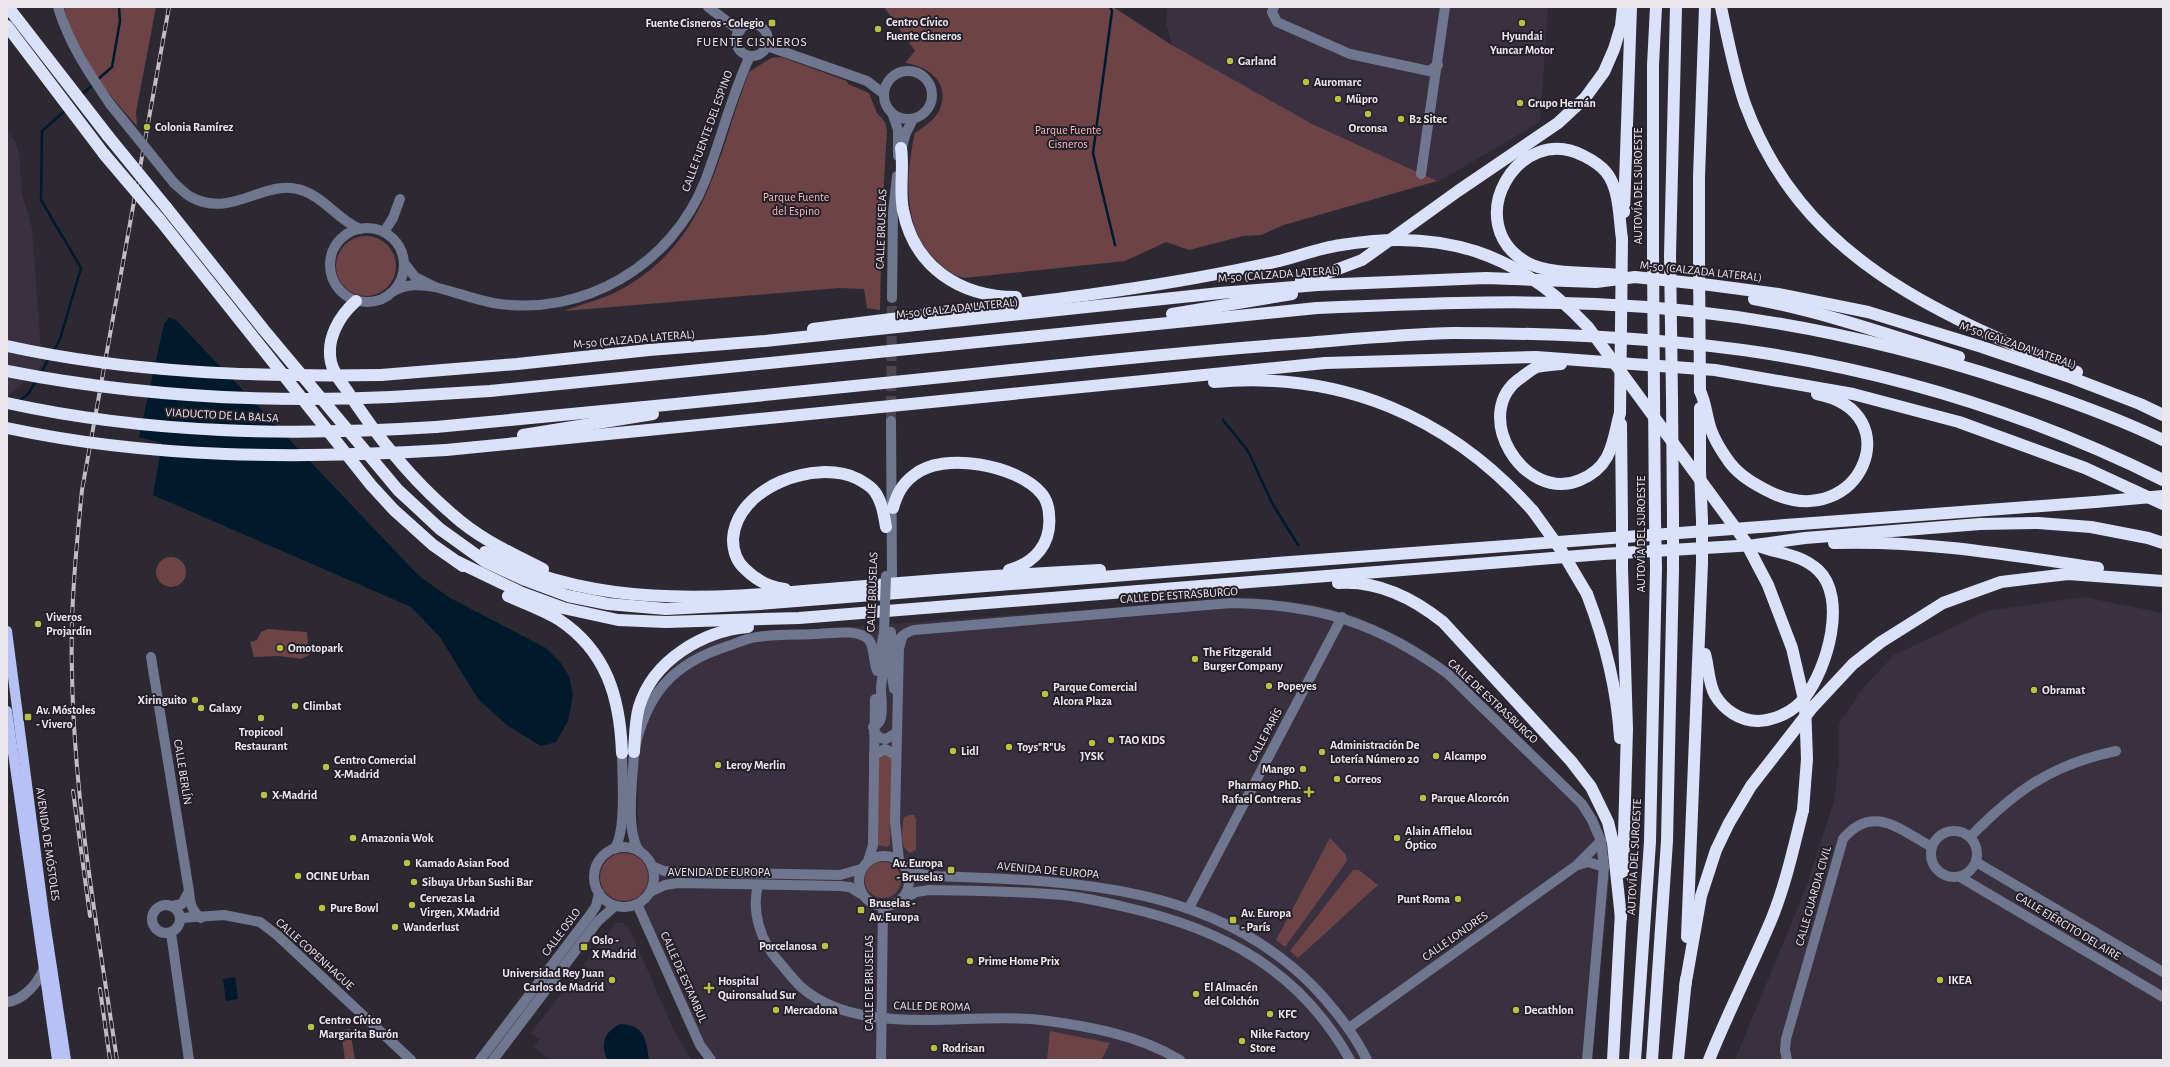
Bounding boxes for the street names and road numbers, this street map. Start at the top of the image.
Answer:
street label: CALLE FUENTE DEL ESPINO [679,68,735,193]
street label: AUTOVÍA DEL SUROESTE [1631,127,1644,244]
street label: CALLE BRUSELAS [874,188,888,269]
street label: M-50 (CALZADA LATERAL) [1639,259,1763,283]
street label: M-50 (CALZADA LATERAL) [1217,264,1341,284]
street label: M-50 (CALZADA LATERAL) [895,296,1019,320]
street label: M-50 (CALZADA LATERAL) [1958,319,2078,371]
street label: M-50 (CALZADA LATERAL) [572,328,696,350]
street label: VIADUCTO DE LA BALSA [165,406,279,424]
street label: AUTOVÍA DEL SUROESTE [1634,475,1647,592]
street label: CALLE BRUSELAS [865,551,879,632]
street label: CALLE DE ESTRASBURGO [1120,585,1239,605]
street label: CALLE DE ESTRASBURGO [1446,656,1541,746]
street label: CALLE PARÍS [1245,705,1284,764]
street label: CALLE BERLÍN [172,738,195,806]
street label: AVENIDA DE MÓSTOLES [34,786,63,902]
street label: AUTOVÍA DEL SUROESTE [1624,798,1643,916]
street label: CALLE GUARDIA CIVIL [1793,845,1833,947]
street label: AVENIDA DE EUROPA [996,860,1100,880]
street label: AVENIDA DE EUROPA [668,866,770,878]
street label: CALLE EJÉRCITO DEL AIRE [2013,889,2123,962]
street label: CALLE OSLO [539,906,583,958]
street label: CALLE LONDRES [1420,909,1490,963]
street label: CALLE COPENHAGUE [274,916,357,992]
street label: CALLE DE ESTAMBUL [659,930,709,1024]
street label: CALLE DE BRUSELAS [863,935,875,1031]
street label: CALLE DE ROMA [893,999,971,1013]

